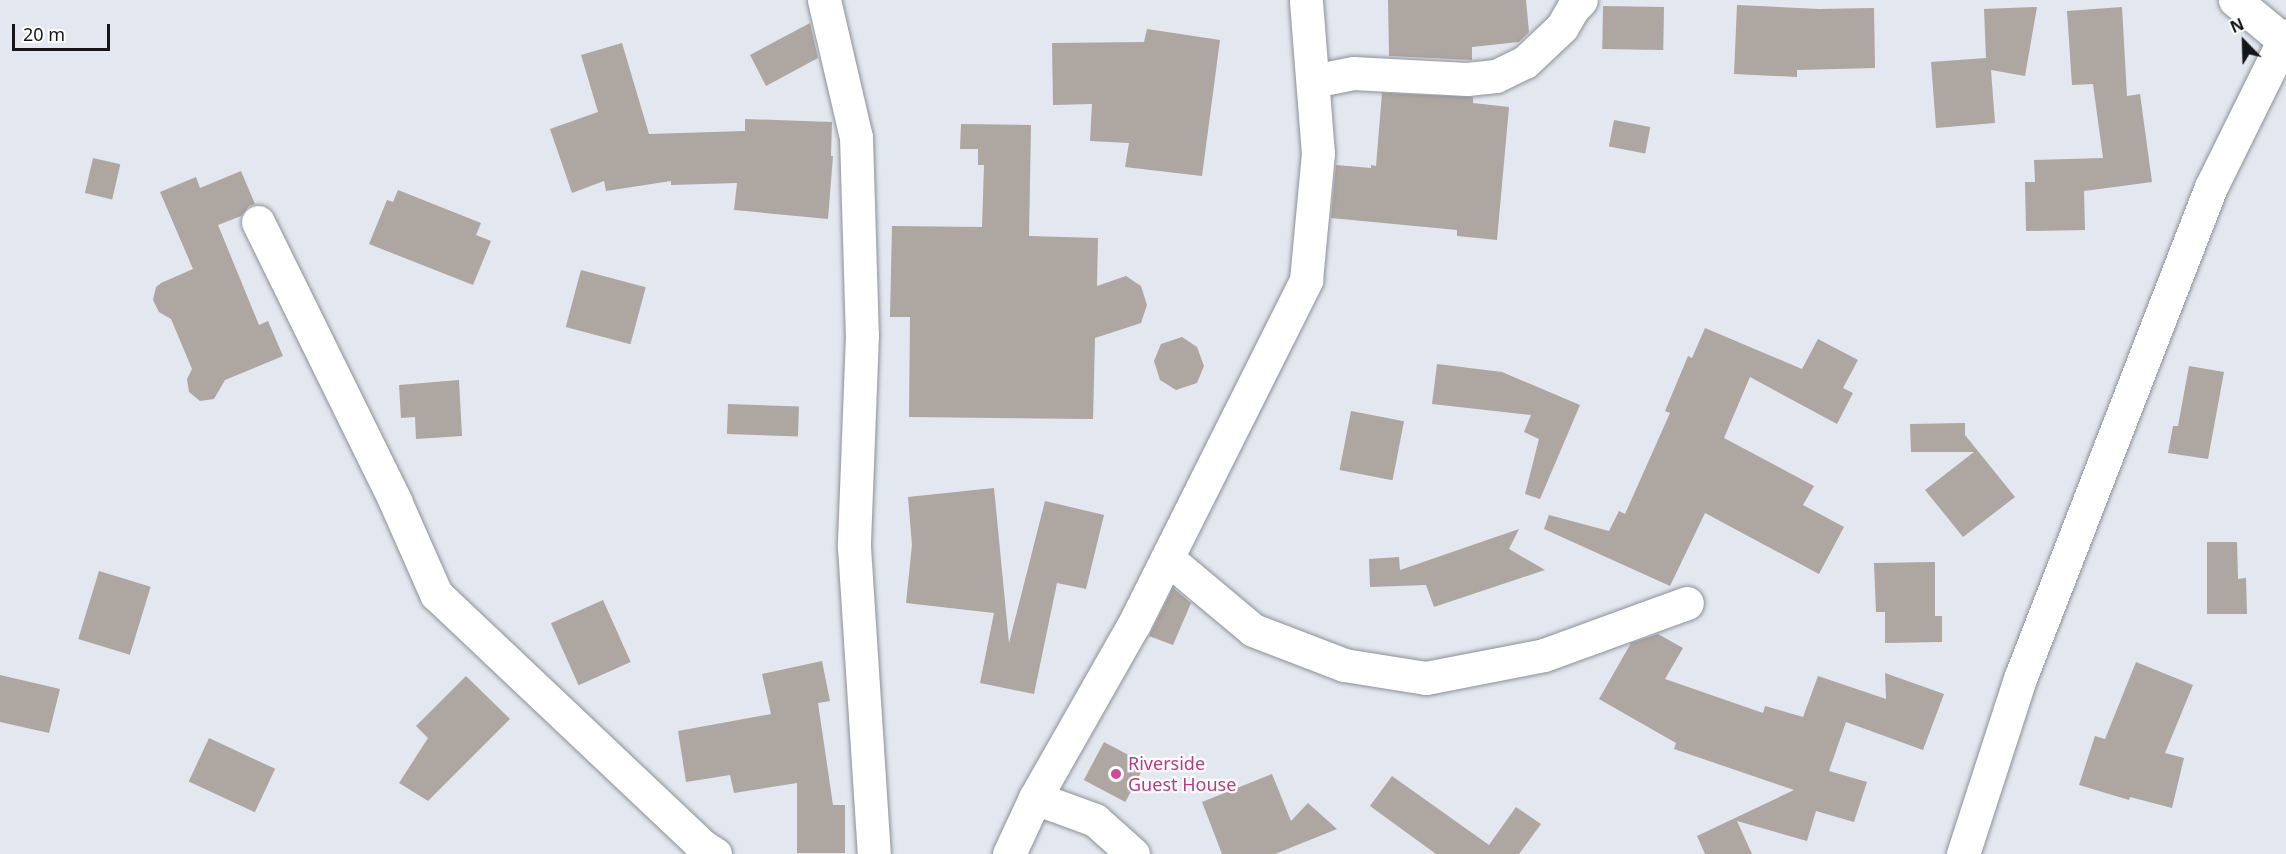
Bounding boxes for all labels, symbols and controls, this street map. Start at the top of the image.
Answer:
scale bar [15,12,112,50]
north arrow [2214,12,2274,72]
text: N [2227,13,2247,38]
text: 20 m [23,22,65,46]
place label: Riverside Guest House [1128,753,1236,795]
marker: Riverside Guest House [1109,767,1123,781]

